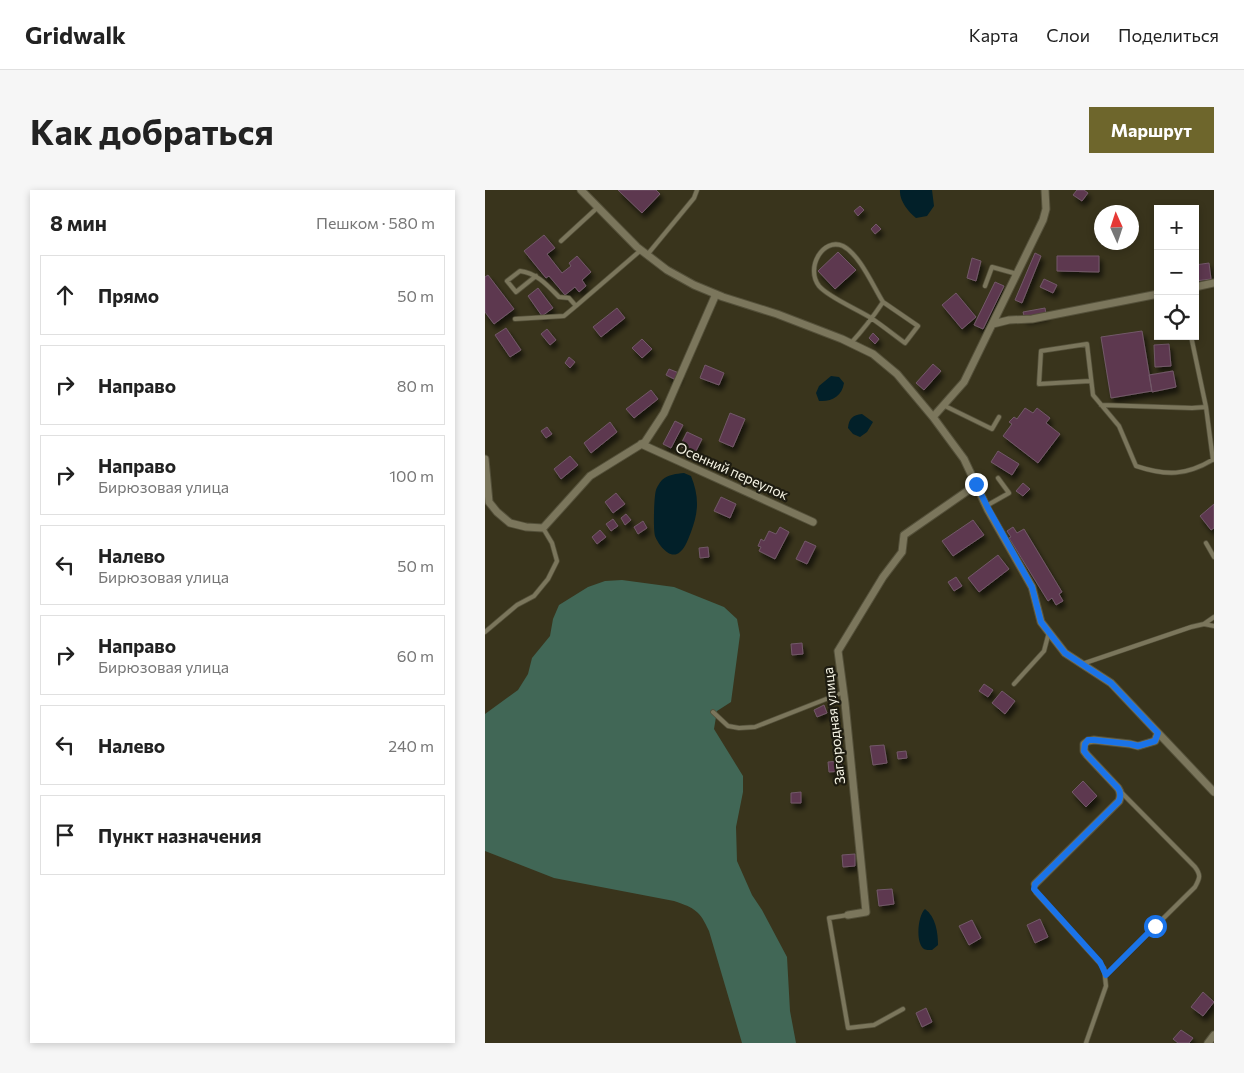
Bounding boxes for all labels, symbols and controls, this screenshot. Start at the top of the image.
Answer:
text: Gridwalk [25,20,126,49]
text: Карта [969,24,1018,46]
text: Слои [1046,24,1090,46]
text: Поделиться [1118,24,1219,46]
button: Маршрут [1089,107,1214,153]
text: Как добраться [30,109,274,152]
north arrow [1094,205,1139,250]
map controls [1154,205,1199,340]
button: + [1154,205,1199,250]
text: 8 мин [50,210,107,235]
text: Пешком · 580 m [316,213,435,232]
button: − [1154,250,1199,295]
icon: ahead [51,281,79,309]
text: Прямо [98,284,159,307]
text: 50 m [397,286,434,305]
button: locate [1154,295,1199,340]
icon: right [51,371,79,399]
text: Направо [98,374,176,397]
text: 80 m [397,376,434,395]
street label: Осенний переулок [673,438,792,503]
text: Направо [98,454,176,477]
icon: right [51,461,79,489]
text: 100 m [389,466,434,485]
route end [965,473,988,496]
text: Бирюзовая улица [98,477,229,496]
text: Налево [98,544,165,567]
icon: left [51,551,79,579]
text: 50 m [397,556,434,575]
text: Бирюзовая улица [98,567,229,586]
text: Направо [98,634,176,657]
icon: right [51,641,79,669]
text: 60 m [397,646,434,665]
text: Бирюзовая улица [98,657,229,676]
street label: Загородная улица [819,667,848,786]
icon: left [51,731,79,759]
text: Налево [98,734,165,757]
text: 240 m [388,736,434,755]
icon: arrive [51,821,79,849]
text: Пункт назначения [98,824,261,847]
route start [1144,915,1167,938]

